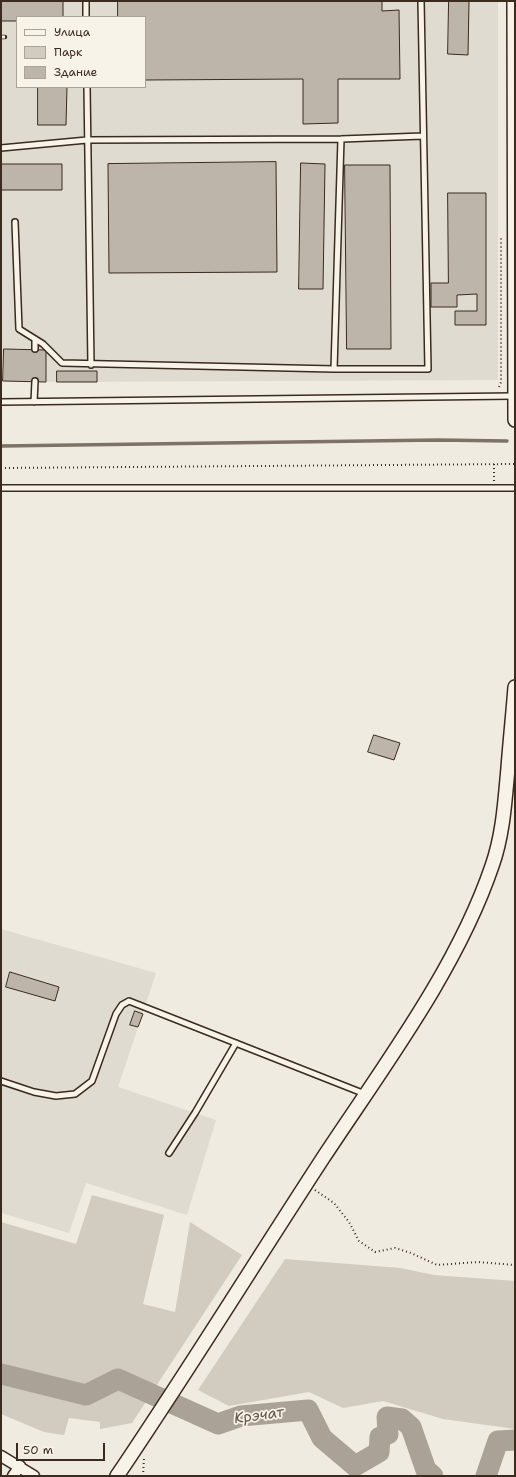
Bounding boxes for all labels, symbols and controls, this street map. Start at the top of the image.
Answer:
legend [16,16,146,88]
text: Улица [54,24,90,40]
text: Парк [54,44,82,60]
text: Здание [54,64,97,80]
water label: Крэчат [233,1404,285,1428]
scale bar [18,1435,107,1461]
text: 50 m [23,1442,53,1458]

